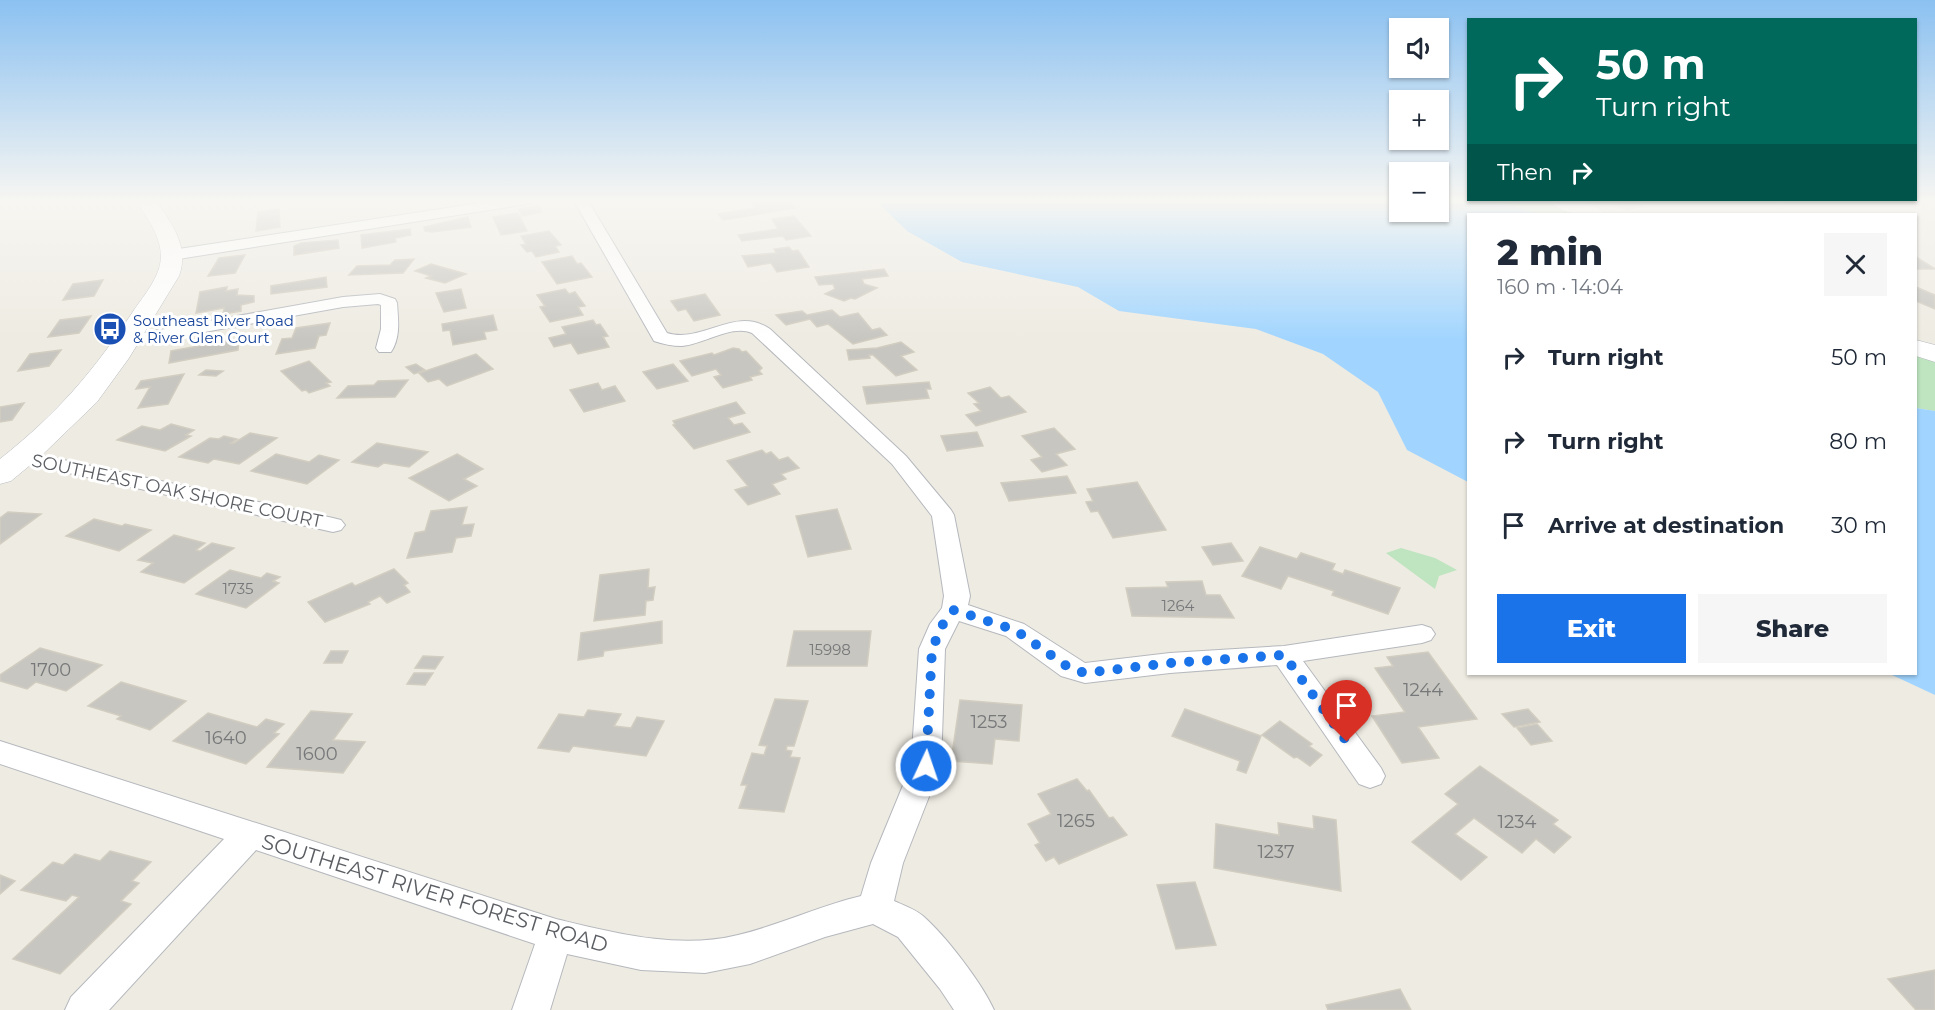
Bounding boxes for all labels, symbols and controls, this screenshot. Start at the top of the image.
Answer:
map controls [1389,18,1449,222]
button: sound [1389,18,1449,78]
text: 50 m [1596,38,1705,90]
icon: right [1497,42,1575,120]
button: + [1389,90,1449,150]
text: Turn right [1596,90,1731,123]
icon: right [1565,156,1598,189]
text: Then [1497,159,1553,186]
button: − [1389,162,1449,222]
text: 2 min [1497,230,1603,274]
button: close [1824,233,1887,296]
text: 160 m · 14:04 [1497,275,1623,299]
bus stop icon: Southeast River Road & River Glen Court [92,311,128,347]
place label: Southeast River Road & River Glen Court [133,311,294,347]
icon: right [1497,341,1530,374]
text: Turn right [1548,344,1663,371]
text: 50 m [1831,344,1887,371]
icon: right [1497,425,1530,458]
text: Turn right [1548,428,1663,455]
text: 80 m [1829,428,1887,455]
street label: SOUTHEAST OAK SHORE COURT [30,449,325,533]
icon: arrive [1497,509,1530,542]
text: Arrive at destination [1548,512,1784,539]
text: 30 m [1831,512,1887,539]
house number: 1735 [223,579,253,598]
button: Exit [1497,594,1686,663]
button: Share [1698,594,1887,663]
house number: 1264 [1162,596,1195,615]
house number: 15998 [809,640,851,659]
house number: 1700 [31,659,71,681]
house number: 1244 [1403,679,1443,701]
pin [1321,680,1372,742]
icon: arrive [1330,689,1363,722]
house number: 1253 [971,711,1007,733]
house number: 1640 [205,727,247,749]
position arrow [894,734,958,798]
house number: 1600 [296,743,338,765]
house number: 1265 [1057,810,1095,832]
house number: 1234 [1498,811,1536,833]
street label: SOUTHEAST RIVER FOREST ROAD [259,828,611,958]
house number: 1237 [1257,841,1295,863]

